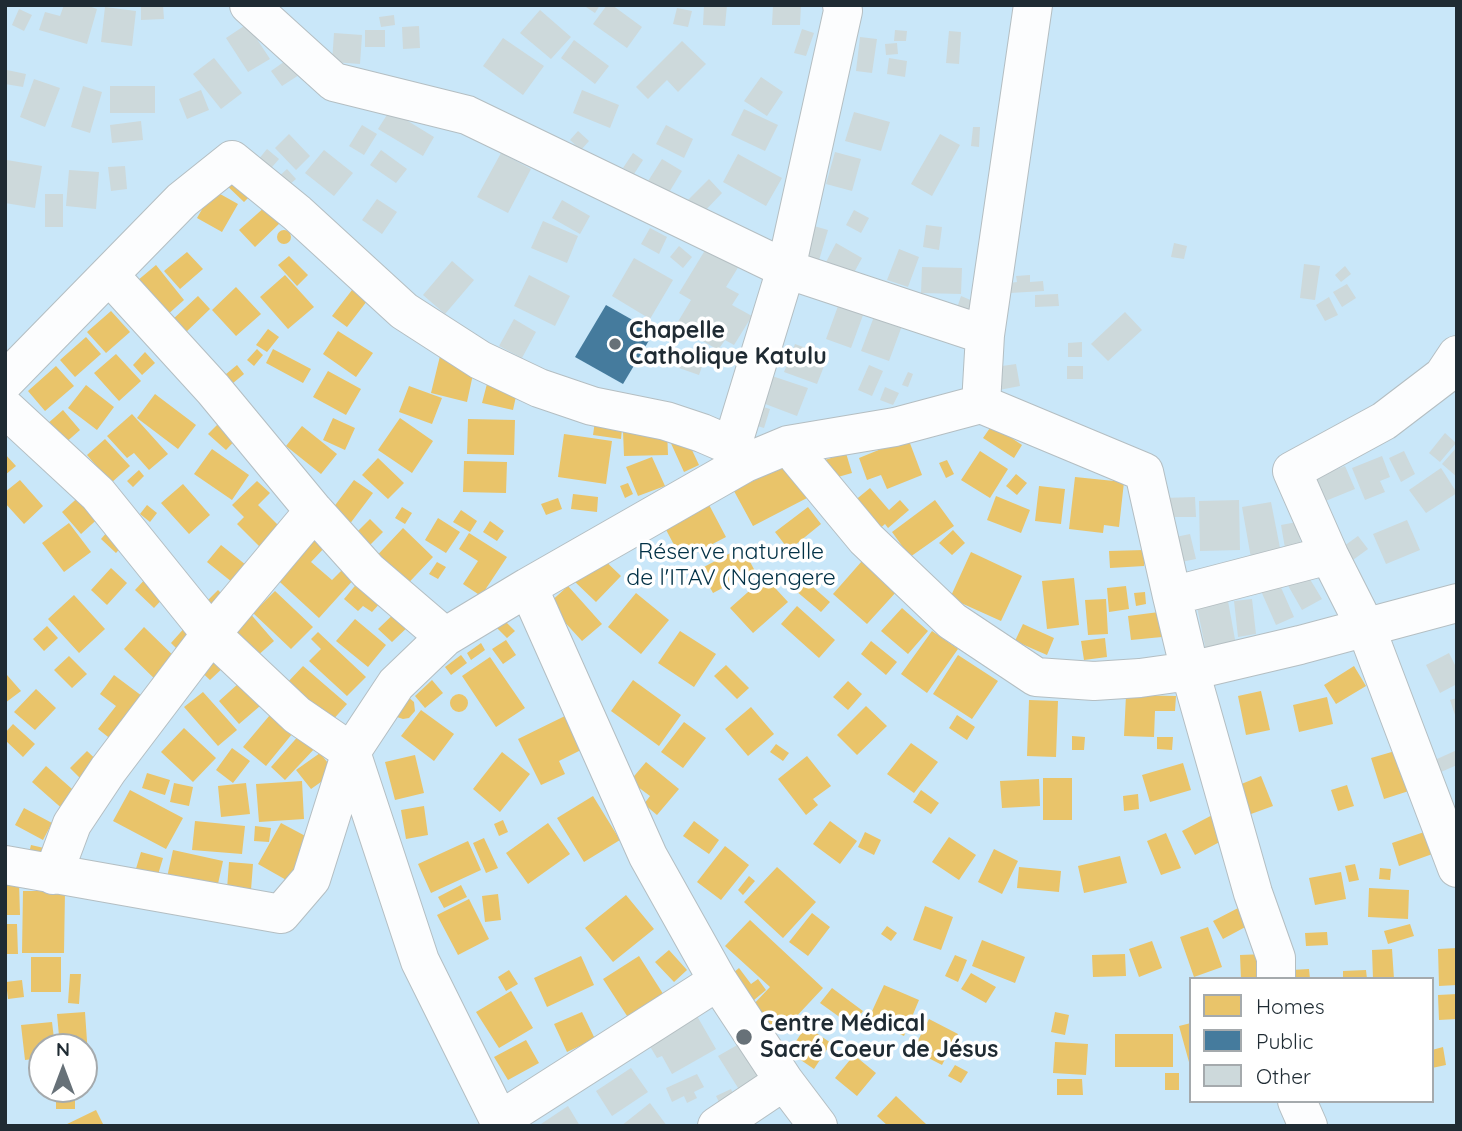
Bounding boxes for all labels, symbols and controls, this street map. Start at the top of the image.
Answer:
place label: Chapelle Catholique Katulu [629,317,827,371]
marker: Chapelle Catholique Katulu [607,336,623,352]
park label: Réserve naturelle de l'ITAV (Ngengere [626,538,836,592]
legend [1189,977,1434,1103]
text: Homes [1256,993,1325,1019]
place label: Centre Médical Sacré Coeur de Jésus [760,1010,998,1064]
marker: Centre Médical Sacré Coeur de Jésus [734,1027,754,1047]
text: Public [1256,1028,1313,1054]
north arrow [28,1033,98,1103]
text: N [56,1037,70,1061]
text: Other [1256,1063,1311,1089]

